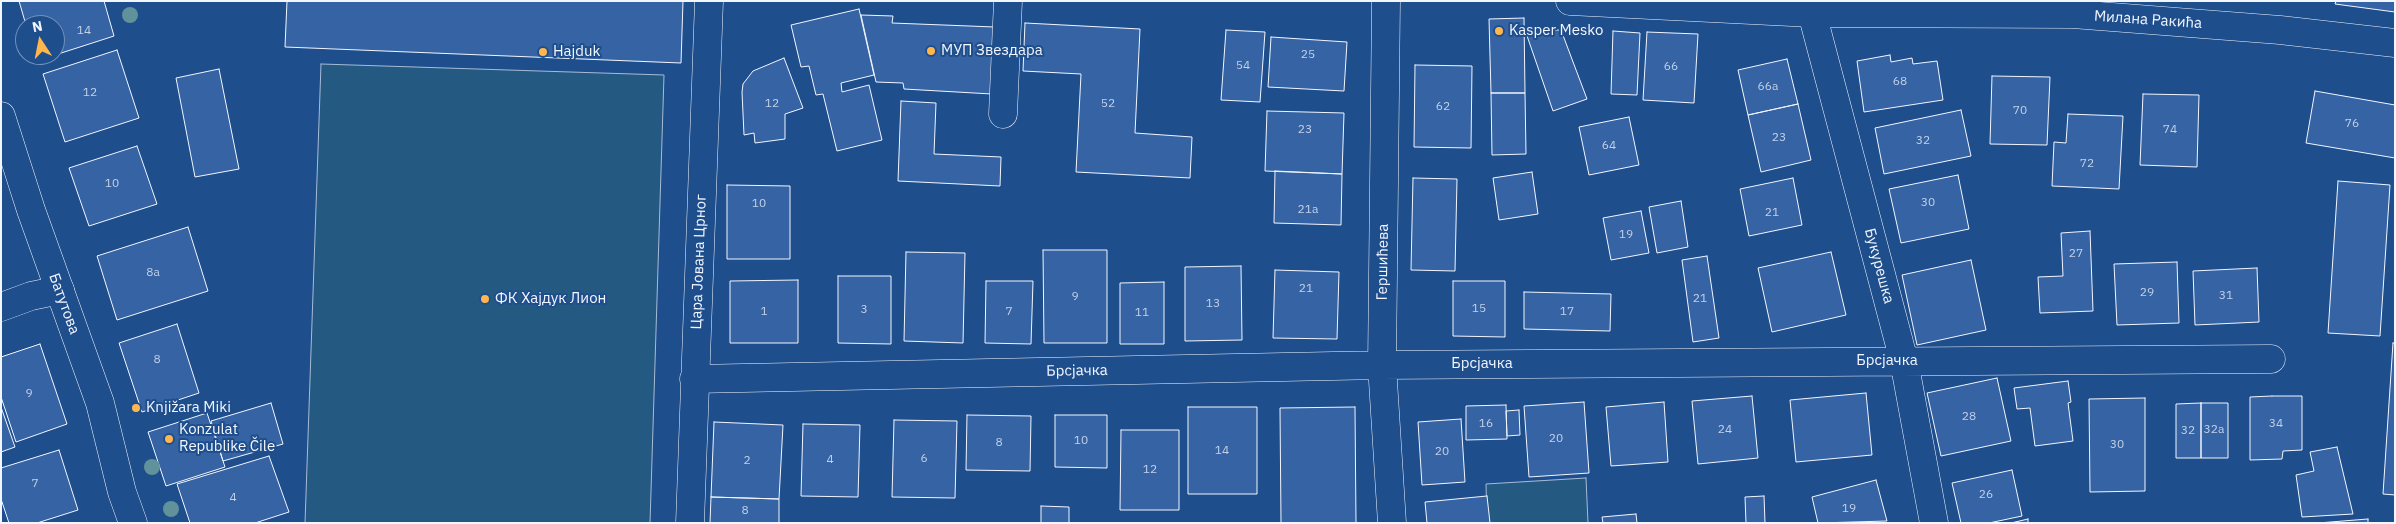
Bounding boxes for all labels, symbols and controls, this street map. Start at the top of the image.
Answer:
street label: Милана Ракића [2093,7,2203,33]
north arrow [15,15,65,65]
text: N [31,16,44,36]
place label: Kasper Mesko [1509,22,1603,40]
house number: 14 [77,24,91,38]
marker: Kasper Mesko [1493,25,1505,37]
place label: МУП Звездара [941,42,1043,60]
place label: Hajduk [553,43,600,61]
marker: МУП Звездара [925,45,937,57]
marker: Hajduk [537,46,549,58]
house number: 25 [1301,48,1315,62]
house number: 54 [1236,59,1250,73]
house number: 66 [1664,60,1678,74]
house number: 68 [1893,75,1907,89]
house number: 66a [1758,80,1778,94]
house number: 12 [83,86,97,100]
house number: 12 [765,97,779,111]
house number: 52 [1101,97,1115,111]
house number: 62 [1436,100,1450,114]
house number: 70 [2013,104,2027,118]
house number: 76 [2345,117,2359,131]
house number: 23 [1298,123,1312,137]
house number: 74 [2163,123,2177,137]
house number: 23 [1772,131,1786,145]
house number: 32 [1916,134,1930,148]
house number: 64 [1602,139,1616,153]
house number: 72 [2080,157,2094,171]
house number: 10 [105,177,119,191]
street label: Цара Јована Црног [688,194,710,330]
house number: 30 [1921,196,1935,210]
house number: 10 [752,197,766,211]
house number: 21a [1298,203,1318,217]
house number: 21 [1765,206,1779,220]
street label: Гершићева [1373,223,1393,301]
street label: Букурешка [1860,226,1898,306]
house number: 19 [1619,228,1633,242]
house number: 27 [2069,247,2083,261]
house number: 8a [146,266,160,280]
street label: Батутова [45,271,83,337]
house number: 21 [1299,282,1313,296]
house number: 29 [2140,286,2154,300]
house number: 31 [2219,289,2233,303]
place label: ФК Хајдук Лион [495,290,606,308]
house number: 9 [1071,290,1079,304]
house number: 21 [1693,292,1707,306]
marker: ФК Хајдук Лион [479,293,491,305]
house number: 13 [1206,297,1220,311]
house number: 15 [1472,302,1486,316]
house number: 3 [860,303,868,317]
house number: 1 [760,305,768,319]
house number: 7 [1005,305,1013,319]
house number: 17 [1560,305,1574,319]
house number: 11 [1135,306,1149,320]
street label: Брсјачка [1856,352,1918,370]
house number: 8 [153,353,161,367]
street label: Брсјачка [1451,355,1513,373]
street label: Брсјачка [1046,361,1108,381]
house number: 9 [25,387,33,401]
place label: Knjižara Miki [146,399,231,417]
marker: Knjižara Miki [130,402,142,414]
house number: 28 [1962,410,1976,424]
house number: 16 [1479,417,1493,431]
house number: 34 [2269,417,2283,431]
place label: Konzulat Republike Čile [179,421,275,456]
house number: 24 [1718,423,1732,437]
house number: 32a [2204,423,2224,437]
house number: 32 [2181,424,2195,438]
house number: 20 [1549,432,1563,446]
marker: Konzulat Republike Čile [163,433,175,445]
house number: 10 [1074,434,1088,448]
house number: 8 [995,436,1003,450]
house number: 30 [2110,438,2124,452]
house number: 14 [1215,444,1229,458]
house number: 20 [1435,445,1449,459]
house number: 6 [920,452,928,466]
house number: 4 [826,453,834,467]
house number: 2 [743,454,751,468]
house number: 12 [1143,463,1157,477]
house number: 7 [31,477,39,491]
house number: 26 [1979,488,1993,502]
house number: 4 [229,491,237,505]
house number: 19 [1842,502,1856,516]
house number: 8 [741,504,749,518]

